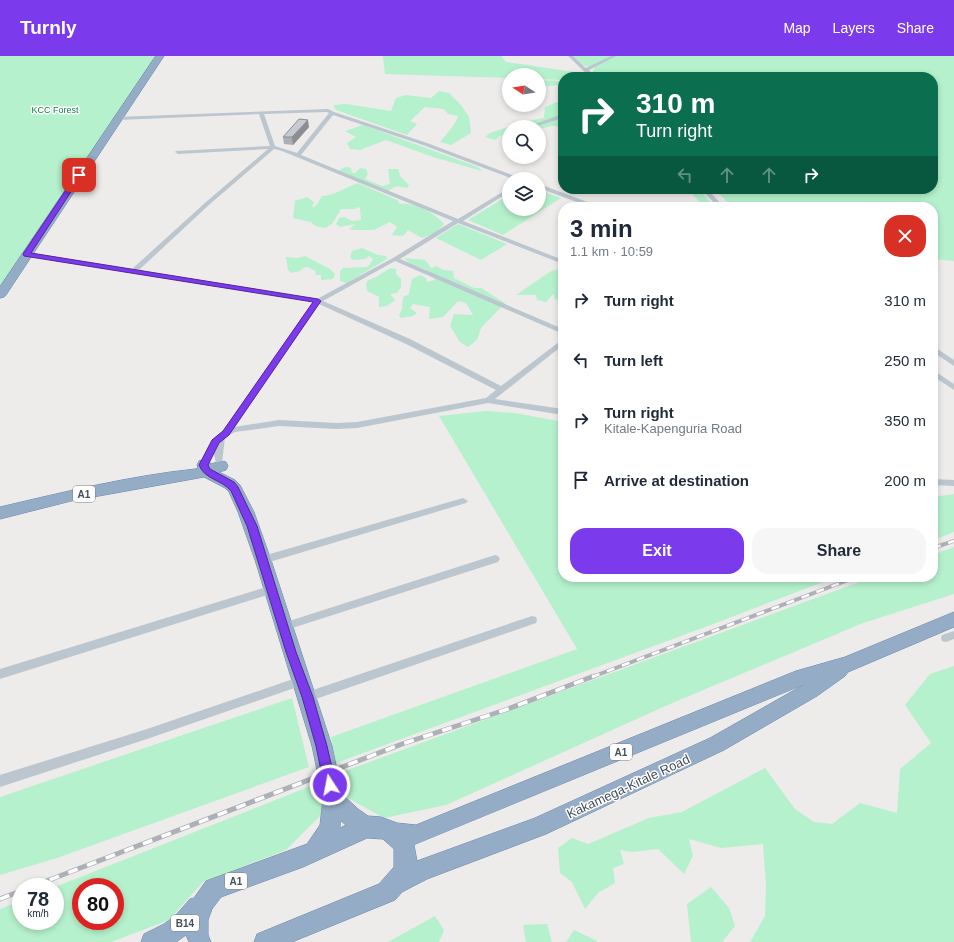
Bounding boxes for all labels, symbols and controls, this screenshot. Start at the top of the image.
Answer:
text: Turnly [20,17,77,38]
text: Map [783,20,811,36]
text: Layers [833,20,875,36]
text: Share [897,20,934,36]
north arrow [502,68,546,112]
map controls [502,68,546,216]
icon: right [570,88,622,140]
text: 310 m [636,88,715,119]
park label: KCC Forest [31,105,79,115]
button: search [502,120,546,164]
text: Turn right [636,121,712,141]
pin [62,158,96,192]
icon: arrive [68,164,90,186]
icon: left [674,164,696,186]
icon: ahead [716,164,738,186]
icon: ahead [758,164,780,186]
icon: right [800,164,822,186]
button: layers [502,172,546,216]
text: 3 min [570,215,633,242]
button: close [884,215,926,257]
text: 1.1 km · 10:59 [570,244,653,259]
icon: right [570,289,592,311]
text: Turn right [604,292,674,309]
text: 310 m [884,292,926,309]
icon: left [570,349,592,371]
text: Turn left [604,352,663,369]
text: 250 m [884,352,926,369]
text: Turn right [604,404,674,421]
icon: right [570,409,592,431]
text: 350 m [884,412,926,429]
text: Kitale-Kapenguria Road [604,421,742,436]
icon: arrive [570,469,592,491]
text: Arrive at destination [604,472,749,489]
text: 200 m [884,472,926,489]
road number: A1 [73,486,95,502]
button: Exit [570,528,744,574]
button: Share [752,528,926,574]
road number: A1 [610,744,632,760]
street label: Kakamega-Kitale Road [564,751,692,822]
position arrow [309,764,351,806]
road number: A1 [225,873,247,889]
speed limit sign: 80 [72,878,124,930]
text: 78 [27,888,49,910]
text: km/h [27,908,49,919]
road number: B14 [171,915,199,931]

